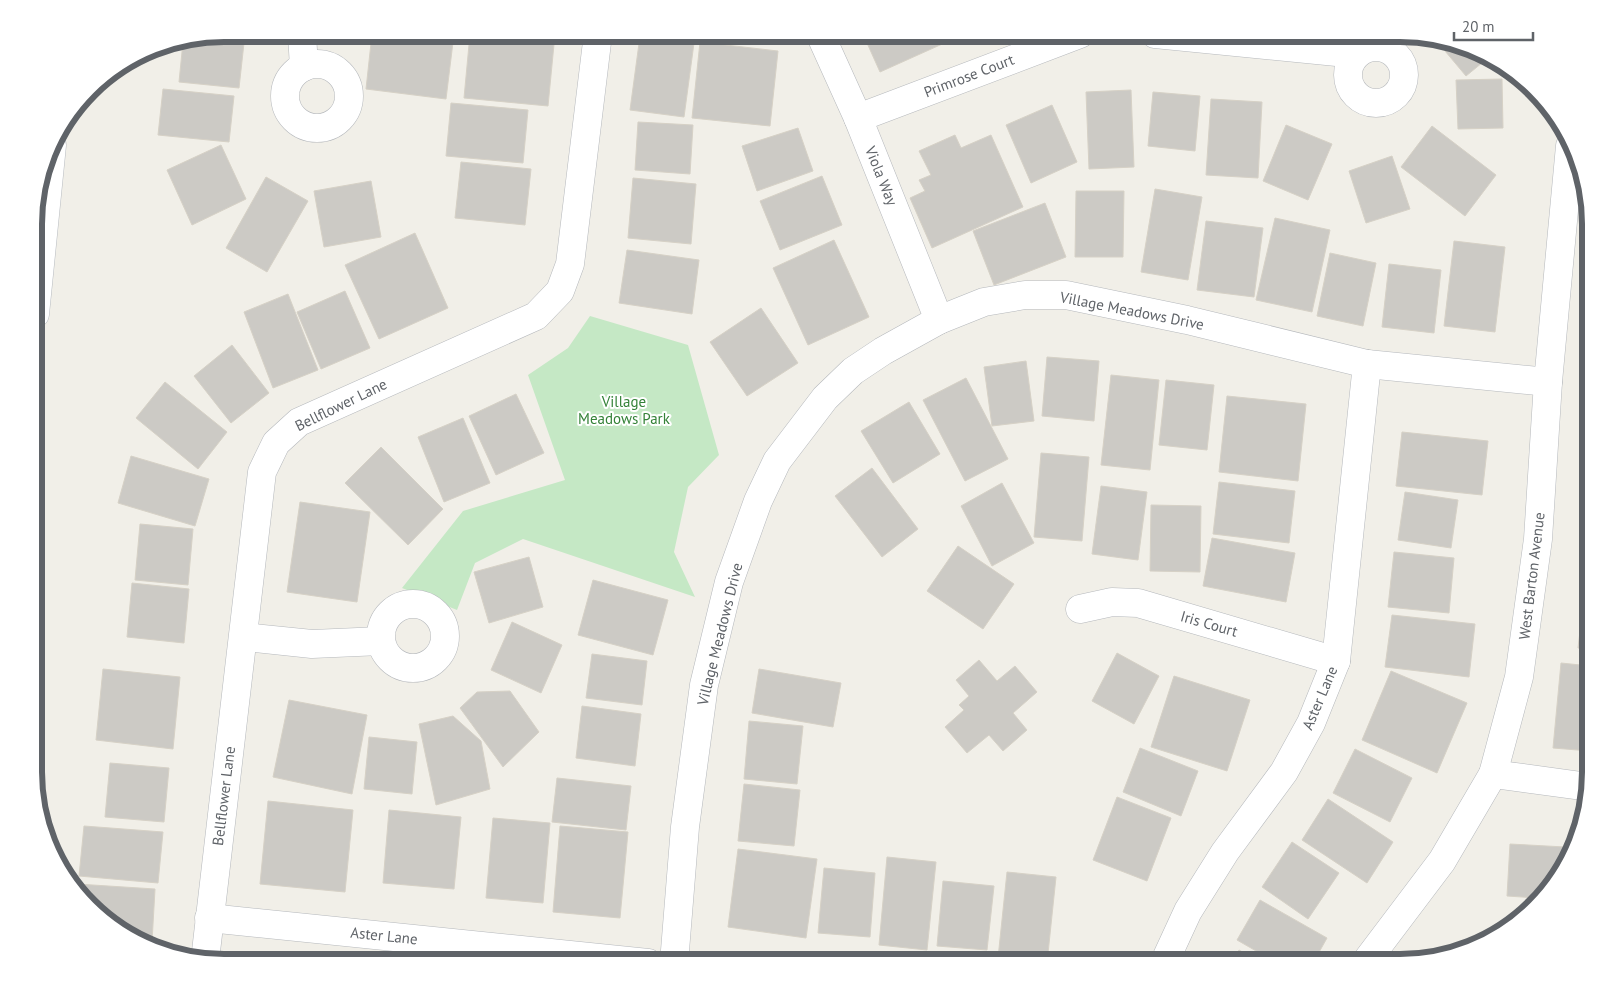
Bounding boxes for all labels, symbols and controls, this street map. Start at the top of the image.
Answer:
scale bar [1454,10,1533,42]
text: 20 m [1462,17,1495,36]
street label: Primrose Court [921,50,1017,101]
street label: Viola Way [861,142,902,208]
street label: Village Meadows Drive [1058,287,1206,334]
street label: Bellflower Lane [292,374,390,435]
park label: Village Meadows Park [578,392,671,428]
street label: West Barton Avenue [1514,511,1549,641]
street label: Village Meadows Drive [692,561,746,708]
street label: Iris Court [1178,606,1240,641]
street label: Aster Lane [1298,663,1341,733]
street label: Bellflower Lane [208,745,239,847]
street label: Aster Lane [350,923,419,948]

